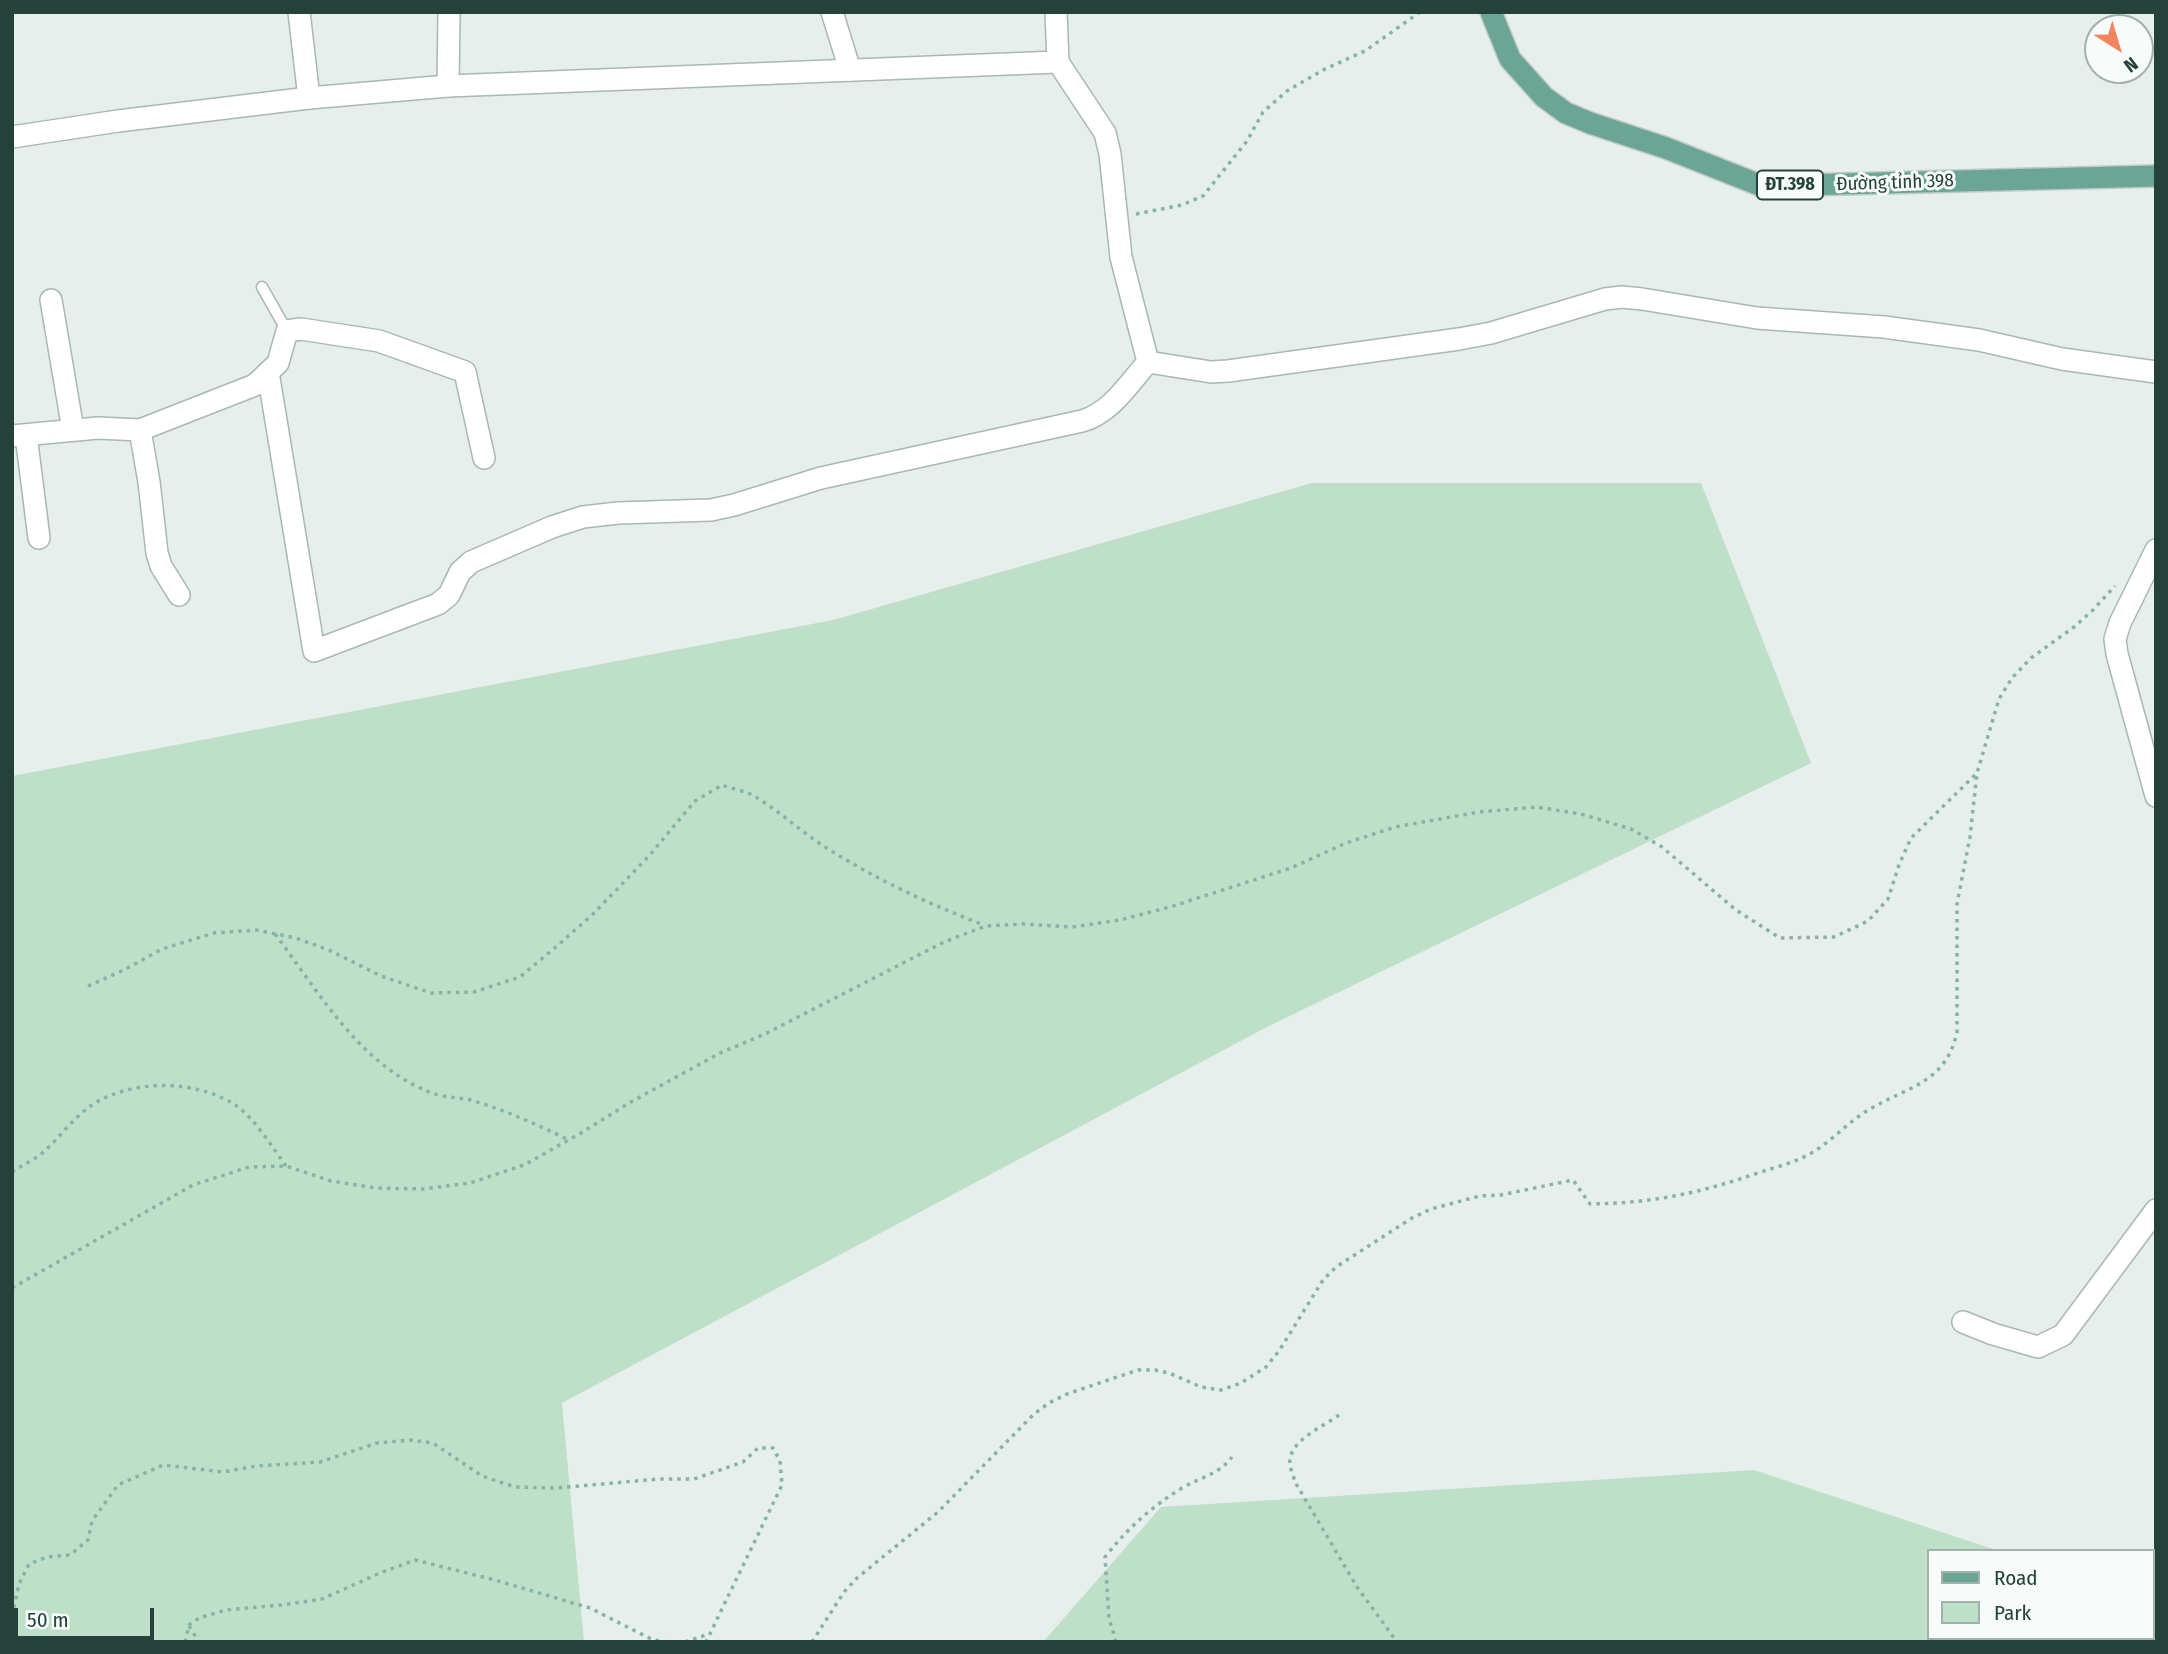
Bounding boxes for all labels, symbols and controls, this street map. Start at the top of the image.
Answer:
north arrow [2084,14,2154,84]
text: N [2119,52,2142,77]
road number: ĐT.398 [1757,170,1823,200]
street label: Đường tỉnh 398 [1836,170,1954,196]
legend [1926,1549,2154,1640]
text: Road [1994,1565,2038,1591]
scale bar [18,1594,158,1638]
text: Park [1994,1600,2031,1626]
text: 50 m [27,1607,69,1633]

